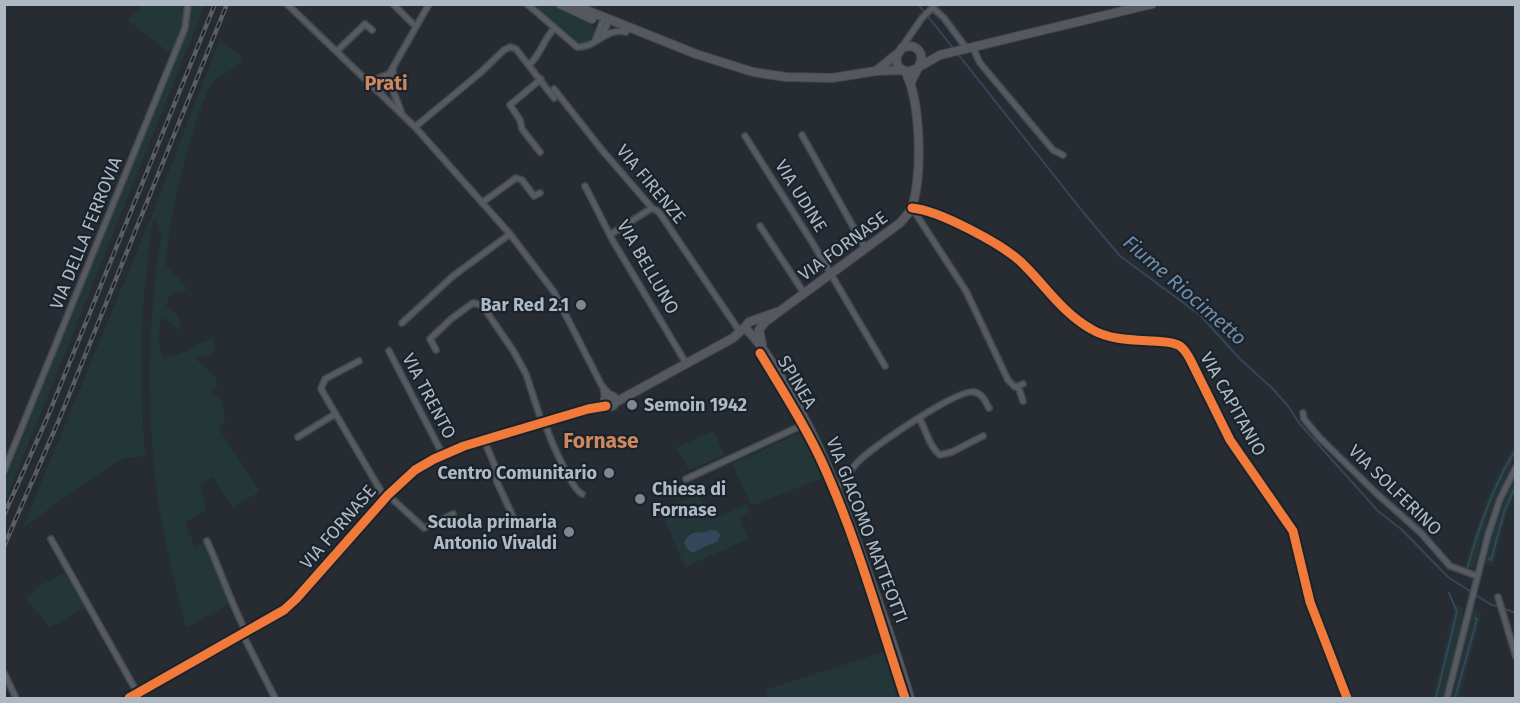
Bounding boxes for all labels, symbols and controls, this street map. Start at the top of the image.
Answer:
district label: Prati [364,71,408,95]
street label: VIA FIRENZE [612,140,690,228]
street label: VIA DELLA FERROVIA [45,153,127,313]
street label: VIA UDINE [770,156,832,236]
street label: VIA FORNASE [794,206,892,286]
street label: VIA BELLUNO [612,216,684,318]
water label: Fiume Riocimetto [1118,230,1252,350]
place label: Bar Red 2.1 [481,294,569,316]
marker: Bar Red 2.1 [574,298,588,312]
street label: VIA CAPITANIO [1195,348,1271,460]
street label: VIA TRENTO [397,349,461,443]
street label: SPINEA [773,352,822,413]
place label: Semoin 1942 [644,394,747,416]
marker: Semoin 1942 [625,398,639,412]
district label: Fornase [563,428,639,454]
street label: VIA GIACOMO MATTEOTTI [821,434,913,626]
street label: VIA SOLFERINO [1344,440,1446,540]
place label: Centro Comunitario [437,462,597,484]
marker: Centro Comunitario [602,466,616,480]
place label: Chiesa di Fornase [652,478,726,521]
street label: VIA FORNASE [295,480,381,574]
marker: Chiesa di Fornase [633,492,647,506]
place label: Scuola primaria Antonio Vivaldi [428,511,557,554]
marker: Scuola primaria Antonio Vivaldi [562,525,576,539]

